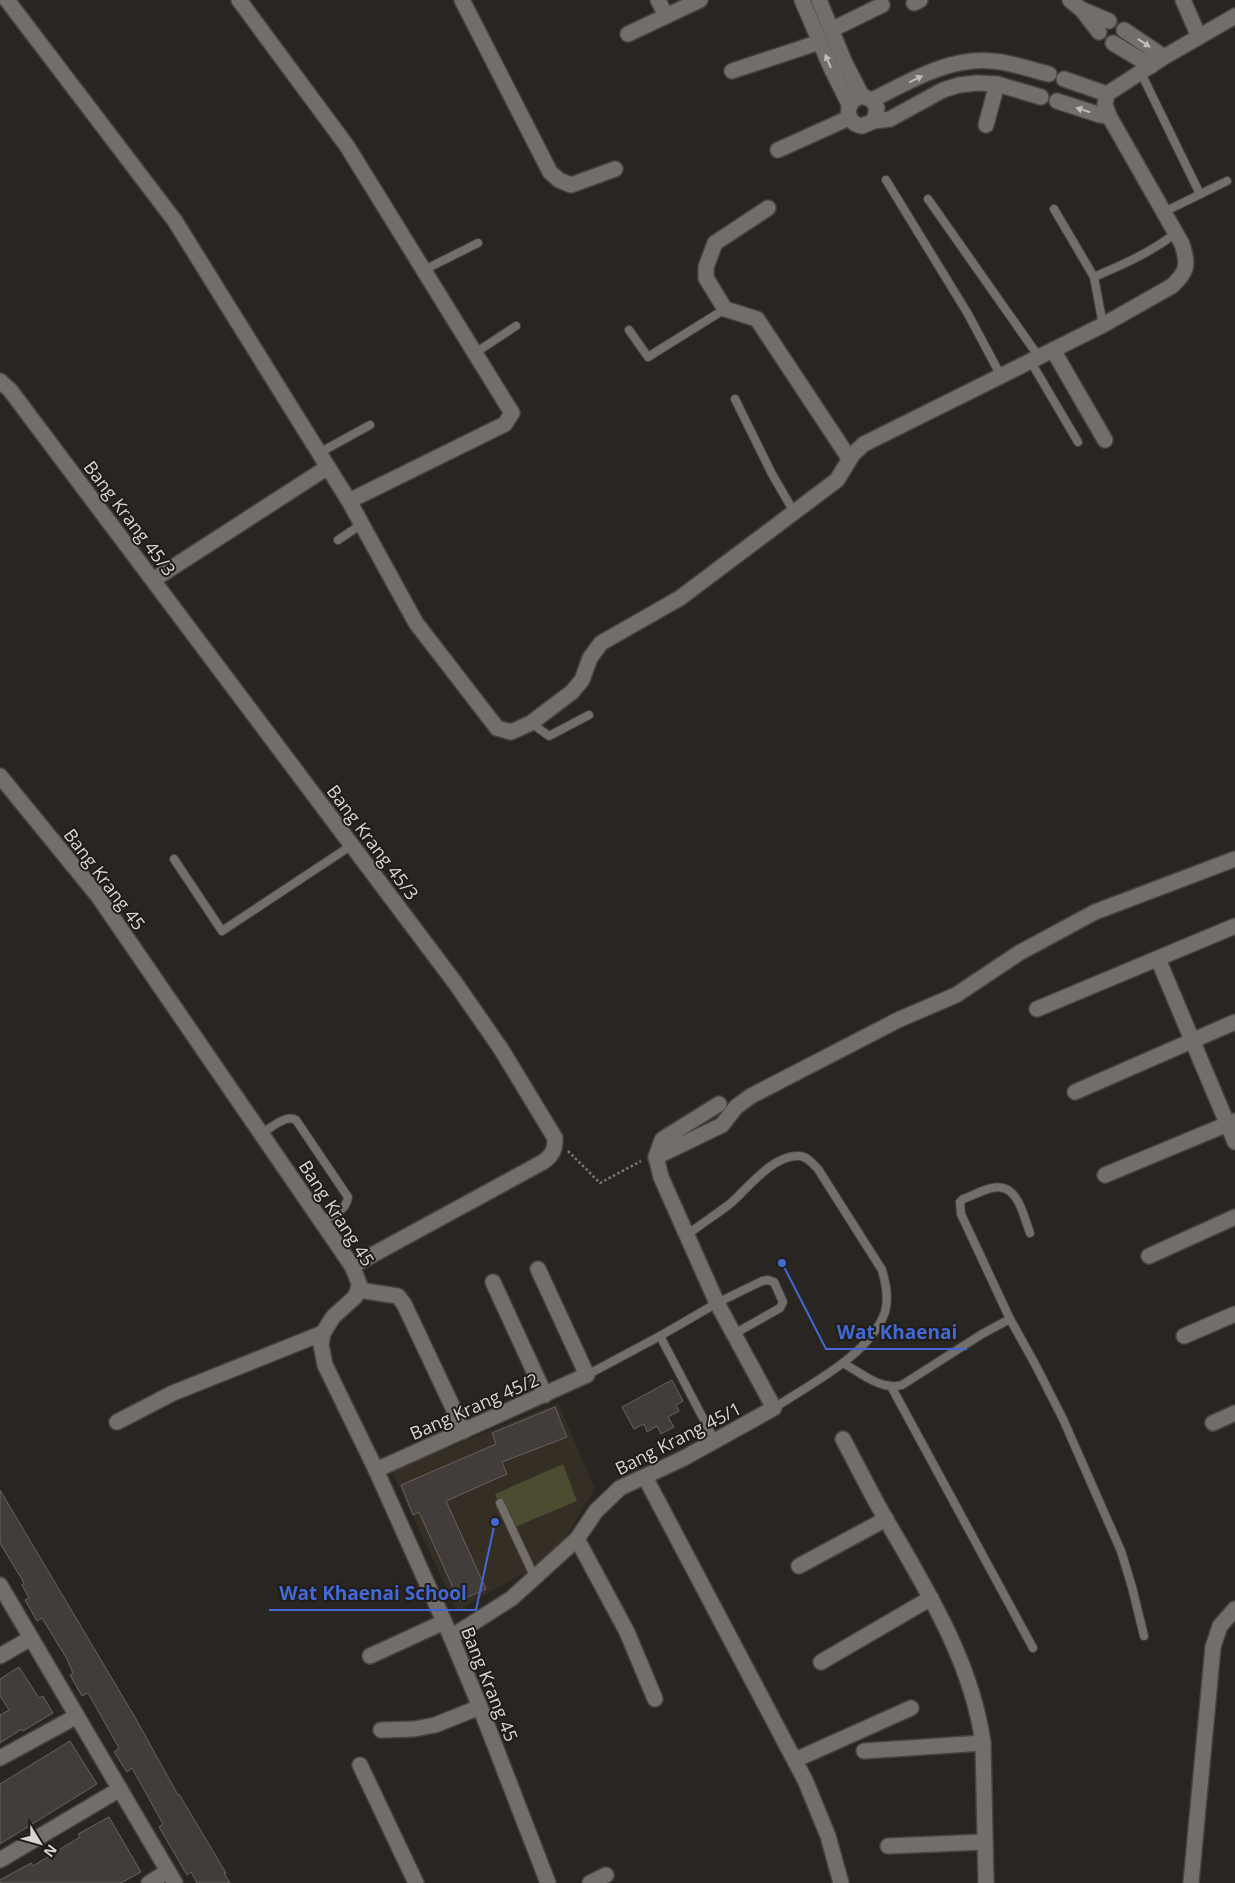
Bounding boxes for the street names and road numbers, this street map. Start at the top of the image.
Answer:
street label: Bang Krang 45/3 [79,455,181,581]
street label: Bang Krang 45/3 [322,779,424,905]
street label: Bang Krang 45 [59,823,151,935]
street label: Bang Krang 45 [294,1155,380,1271]
street label: Bang Krang 45/2 [406,1367,542,1445]
street label: Bang Krang 45/1 [611,1396,745,1480]
street label: Bang Krang 45 [456,1623,524,1745]

